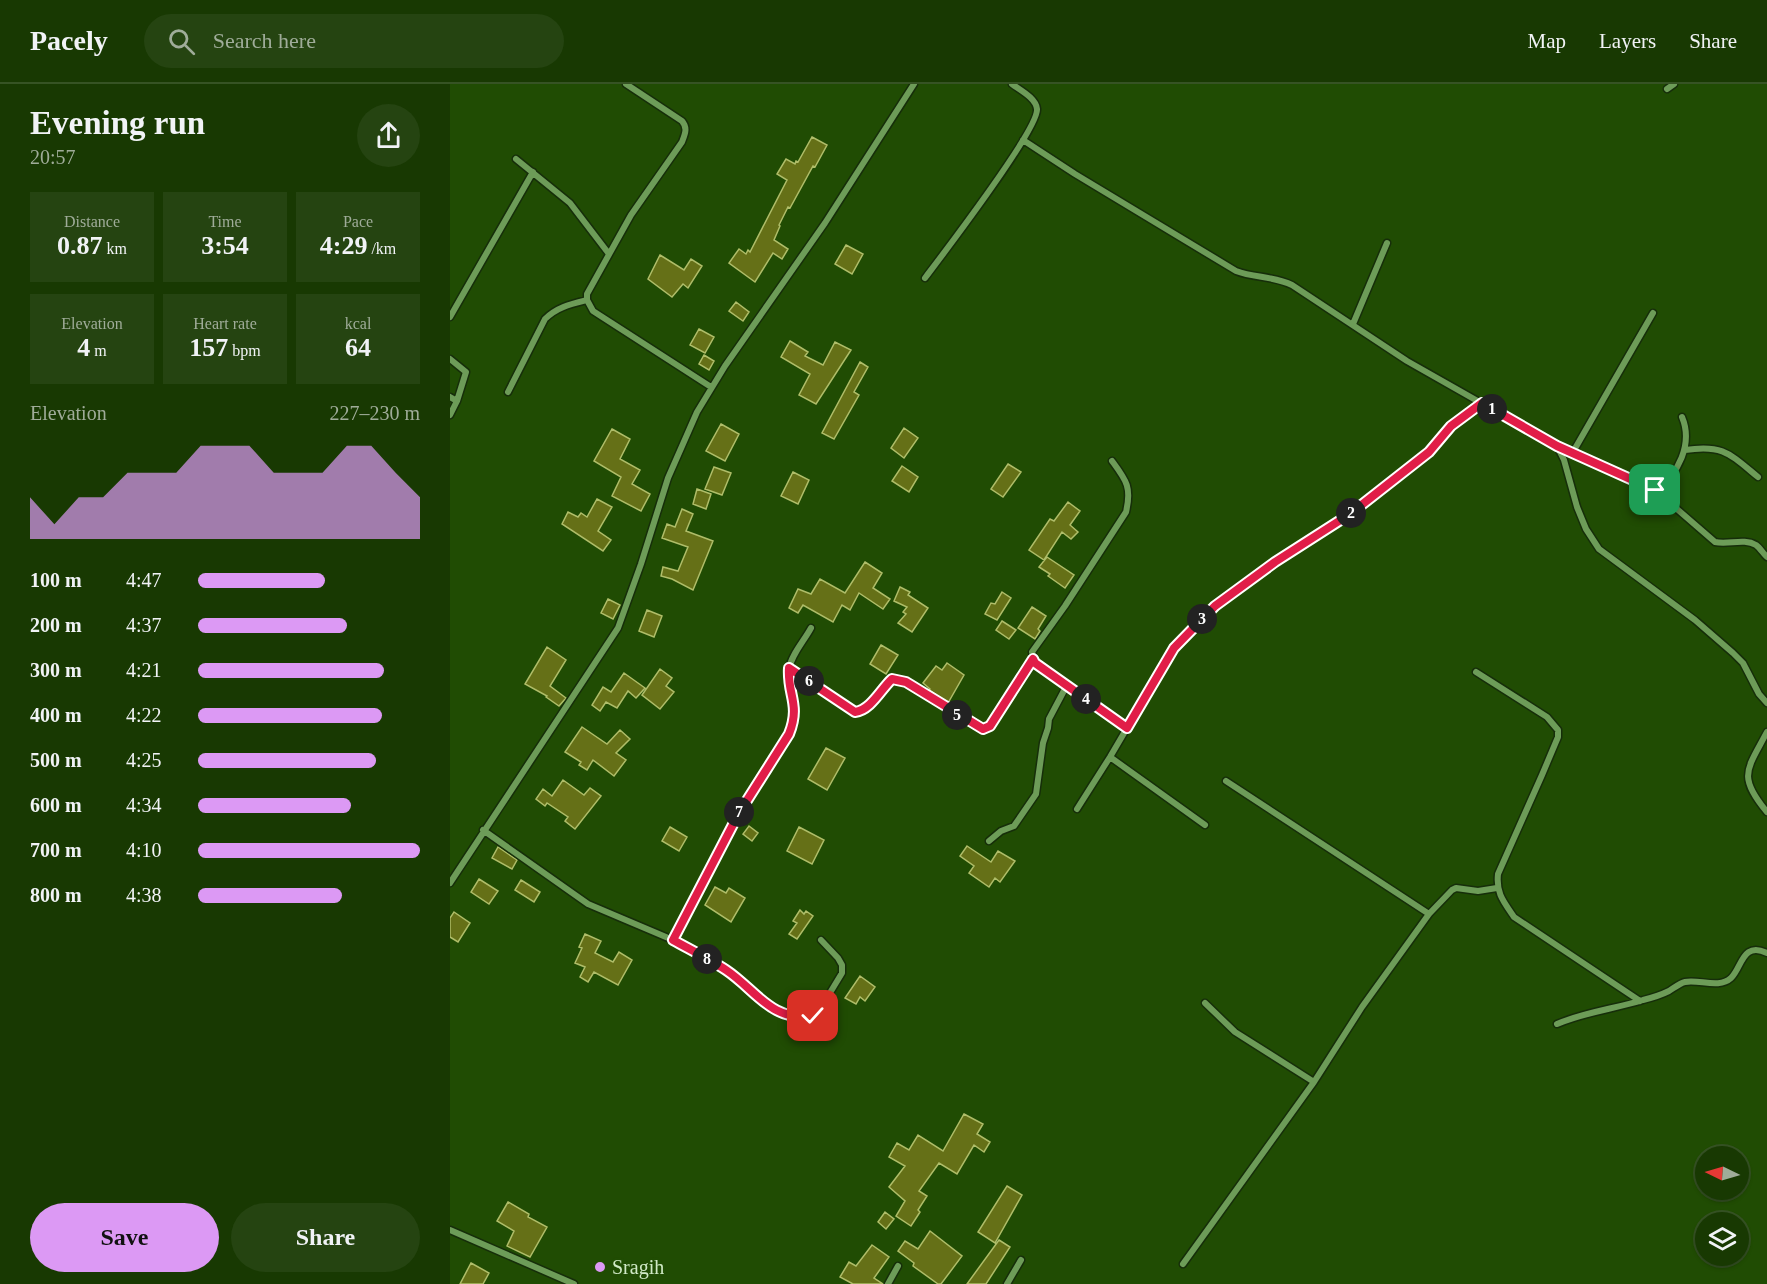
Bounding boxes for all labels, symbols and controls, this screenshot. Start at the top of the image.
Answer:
search box [144,14,564,68]
text: Pacely [30,25,108,56]
icon: search [165,25,198,58]
text: Search here [213,28,316,53]
text: Map [1528,29,1566,53]
text: Layers [1599,29,1656,53]
text: Share [1689,29,1737,53]
button: share [357,104,420,167]
text: Evening run [30,105,205,141]
text: 20:57 [30,146,76,168]
text: Distance [64,213,120,230]
text: Time [208,213,242,230]
text: Pace [343,213,373,230]
text: 0.87 [57,231,103,260]
text: 3:54 [201,231,249,260]
text: 4:29 [320,231,367,260]
text: km [103,240,127,257]
text: /km [367,240,396,257]
text: Elevation [61,315,123,332]
text: Heart rate [193,315,257,332]
text: kcal [345,315,371,332]
text: 4 [77,333,90,362]
text: 157 [189,333,228,362]
text: 64 [345,333,371,362]
text: m [90,342,107,359]
text: bpm [228,342,261,359]
pin: 1 [1477,394,1507,424]
text: 1 [1488,400,1496,417]
text: Elevation [30,402,107,424]
text: 227–230 m [329,402,420,424]
pin [1629,464,1680,515]
icon: arrive [1638,473,1671,506]
pin: 2 [1336,498,1366,528]
text: 2 [1347,504,1355,521]
text: 100 m [30,569,82,591]
text: 4:47 [126,569,162,591]
pin: 3 [1187,604,1217,634]
text: 3 [1198,610,1206,627]
text: 200 m [30,614,82,636]
text: 4:37 [126,614,162,636]
text: 300 m [30,659,82,681]
text: 4:21 [126,659,162,681]
pin: 6 [794,666,824,696]
text: 6 [805,672,813,689]
pin: 4 [1071,684,1101,714]
text: 4 [1082,690,1090,707]
pin: 5 [942,700,972,730]
text: 400 m [30,704,82,726]
text: 4:22 [126,704,162,726]
text: 5 [953,706,961,723]
text: 500 m [30,749,82,771]
text: 4:25 [126,749,162,771]
text: 600 m [30,794,82,816]
text: 4:34 [126,794,162,816]
pin: 7 [724,797,754,827]
text: 7 [735,803,743,820]
text: 700 m [30,839,82,861]
text: 4:10 [126,839,162,861]
text: 800 m [30,884,82,906]
text: 4:38 [126,884,162,906]
pin: 8 [692,944,722,974]
text: 8 [703,950,711,967]
pin [787,990,838,1041]
icon: check [796,999,829,1032]
north arrow [1695,1146,1749,1200]
map controls [1695,1146,1749,1266]
button: Save [30,1203,219,1272]
button: Share [231,1203,420,1272]
button: layers [1695,1212,1749,1266]
place label: Sragih [612,1256,664,1279]
marker: Sragih [593,1260,607,1274]

